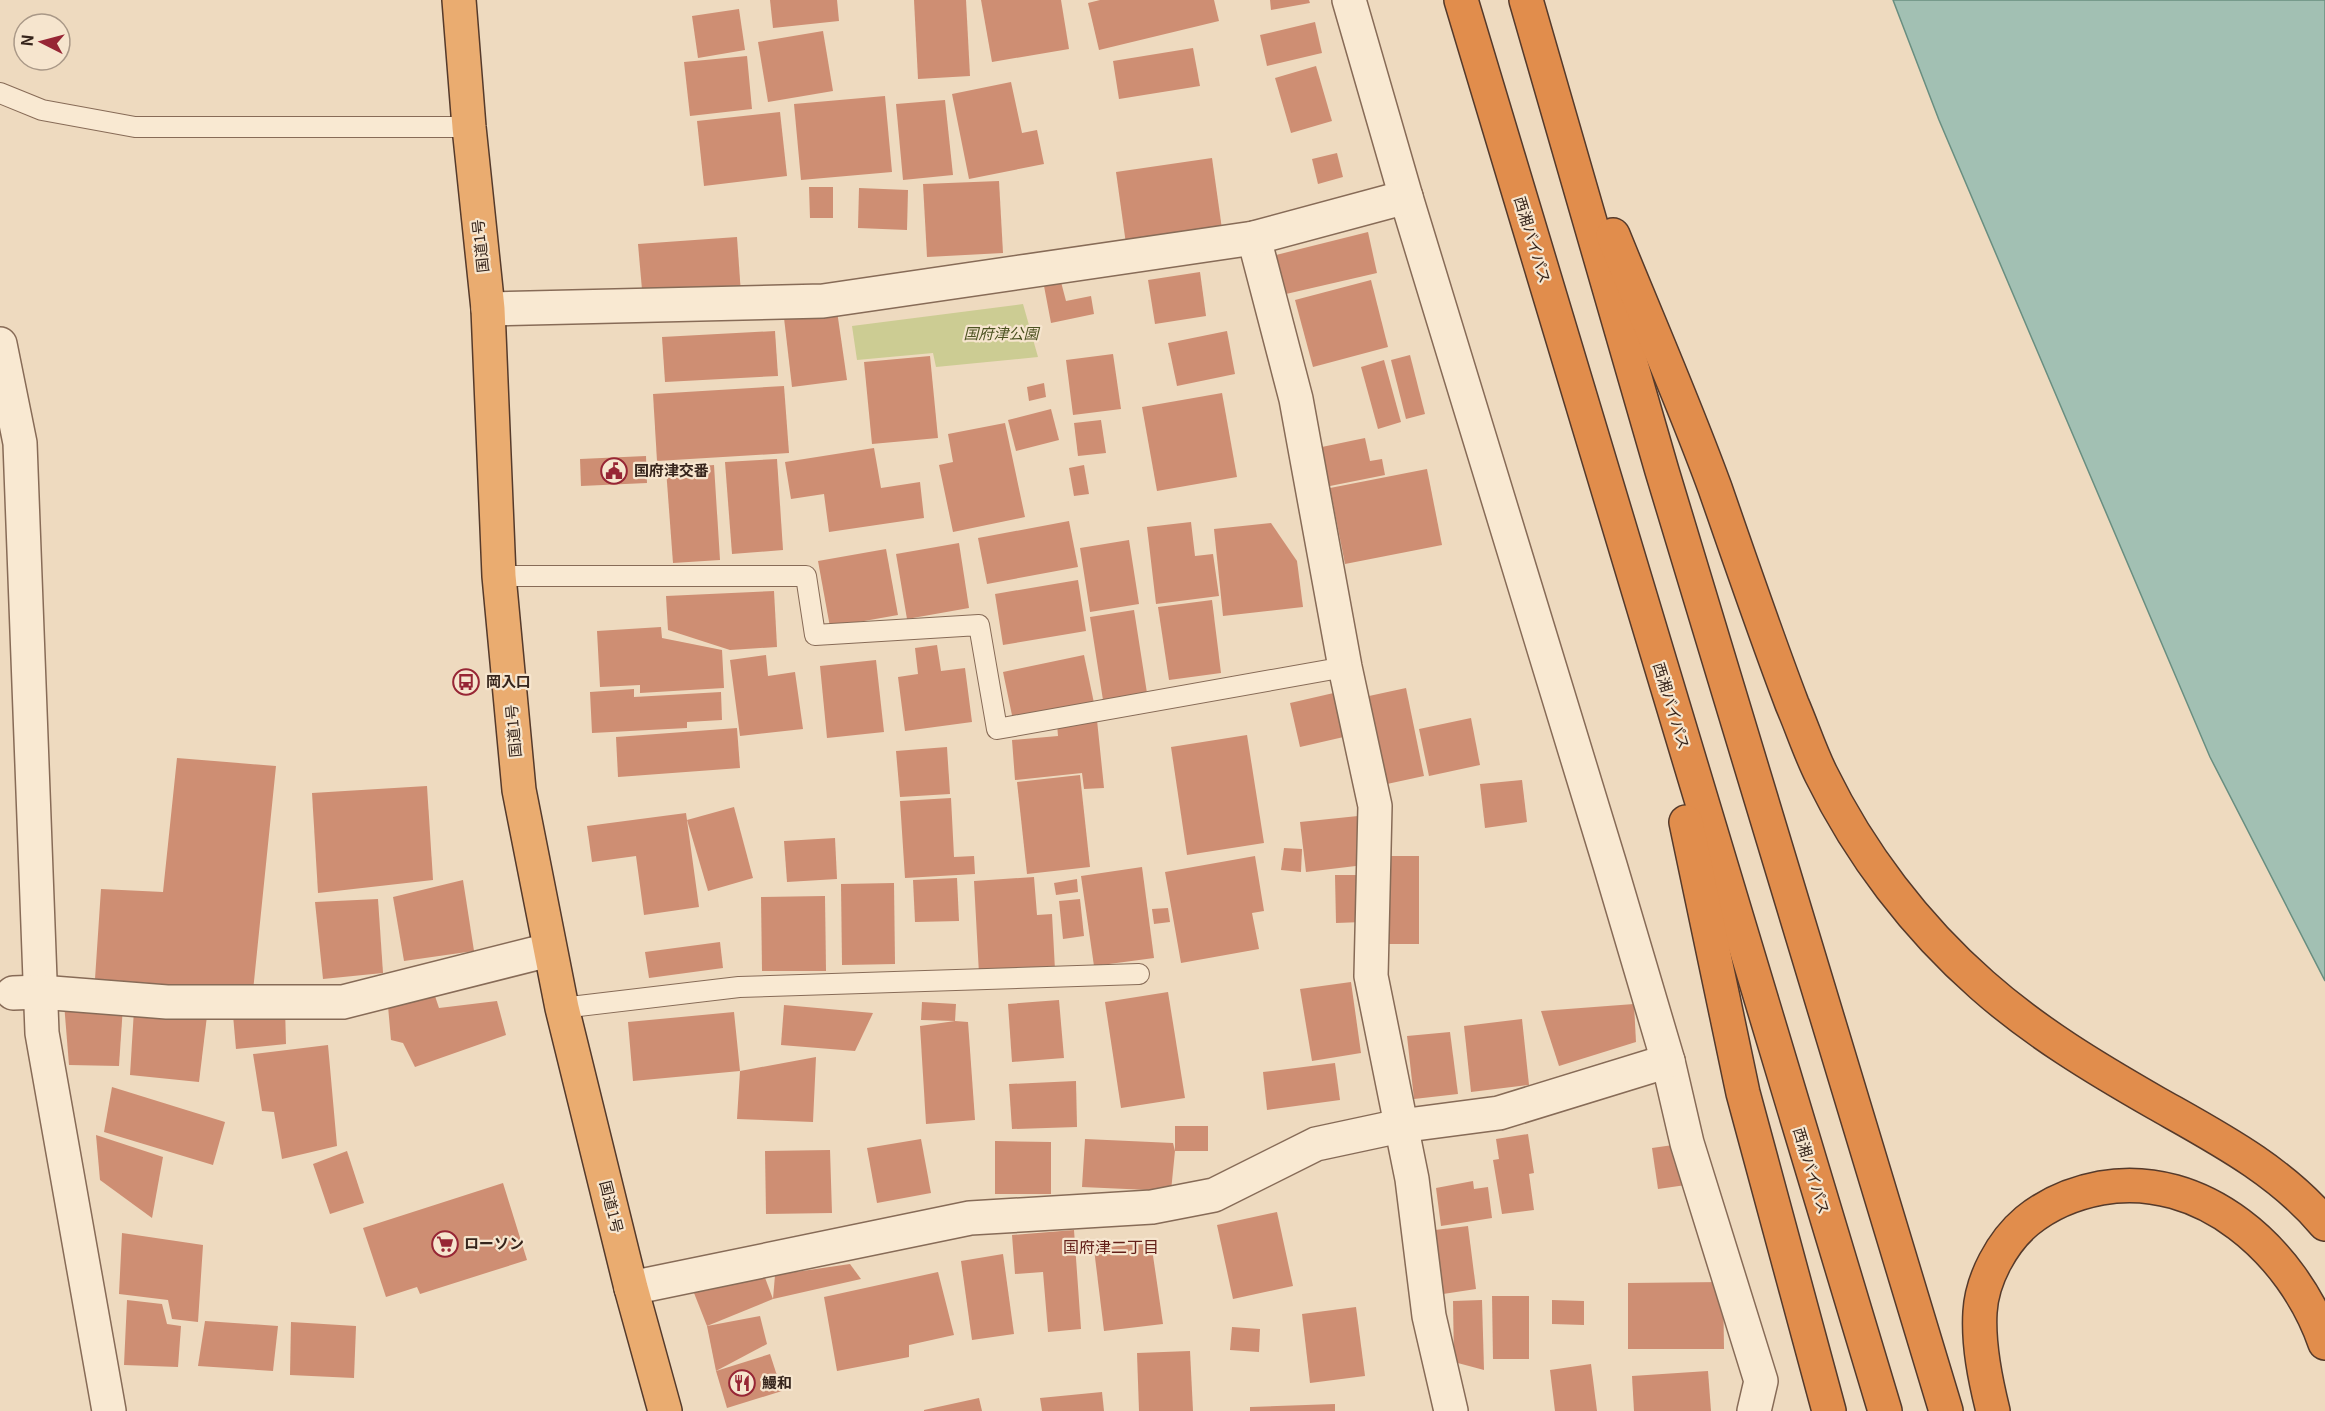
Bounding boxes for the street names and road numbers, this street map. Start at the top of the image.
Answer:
street label: 西湘バイパス [1510,194,1557,286]
street label: 国道1号 [466,219,493,274]
street label: 西湘バイパス [1649,660,1696,752]
street label: 国道1号 [500,704,525,759]
street label: 西湘バイパス [1789,1125,1836,1217]
street label: 国道1号 [596,1178,629,1235]

